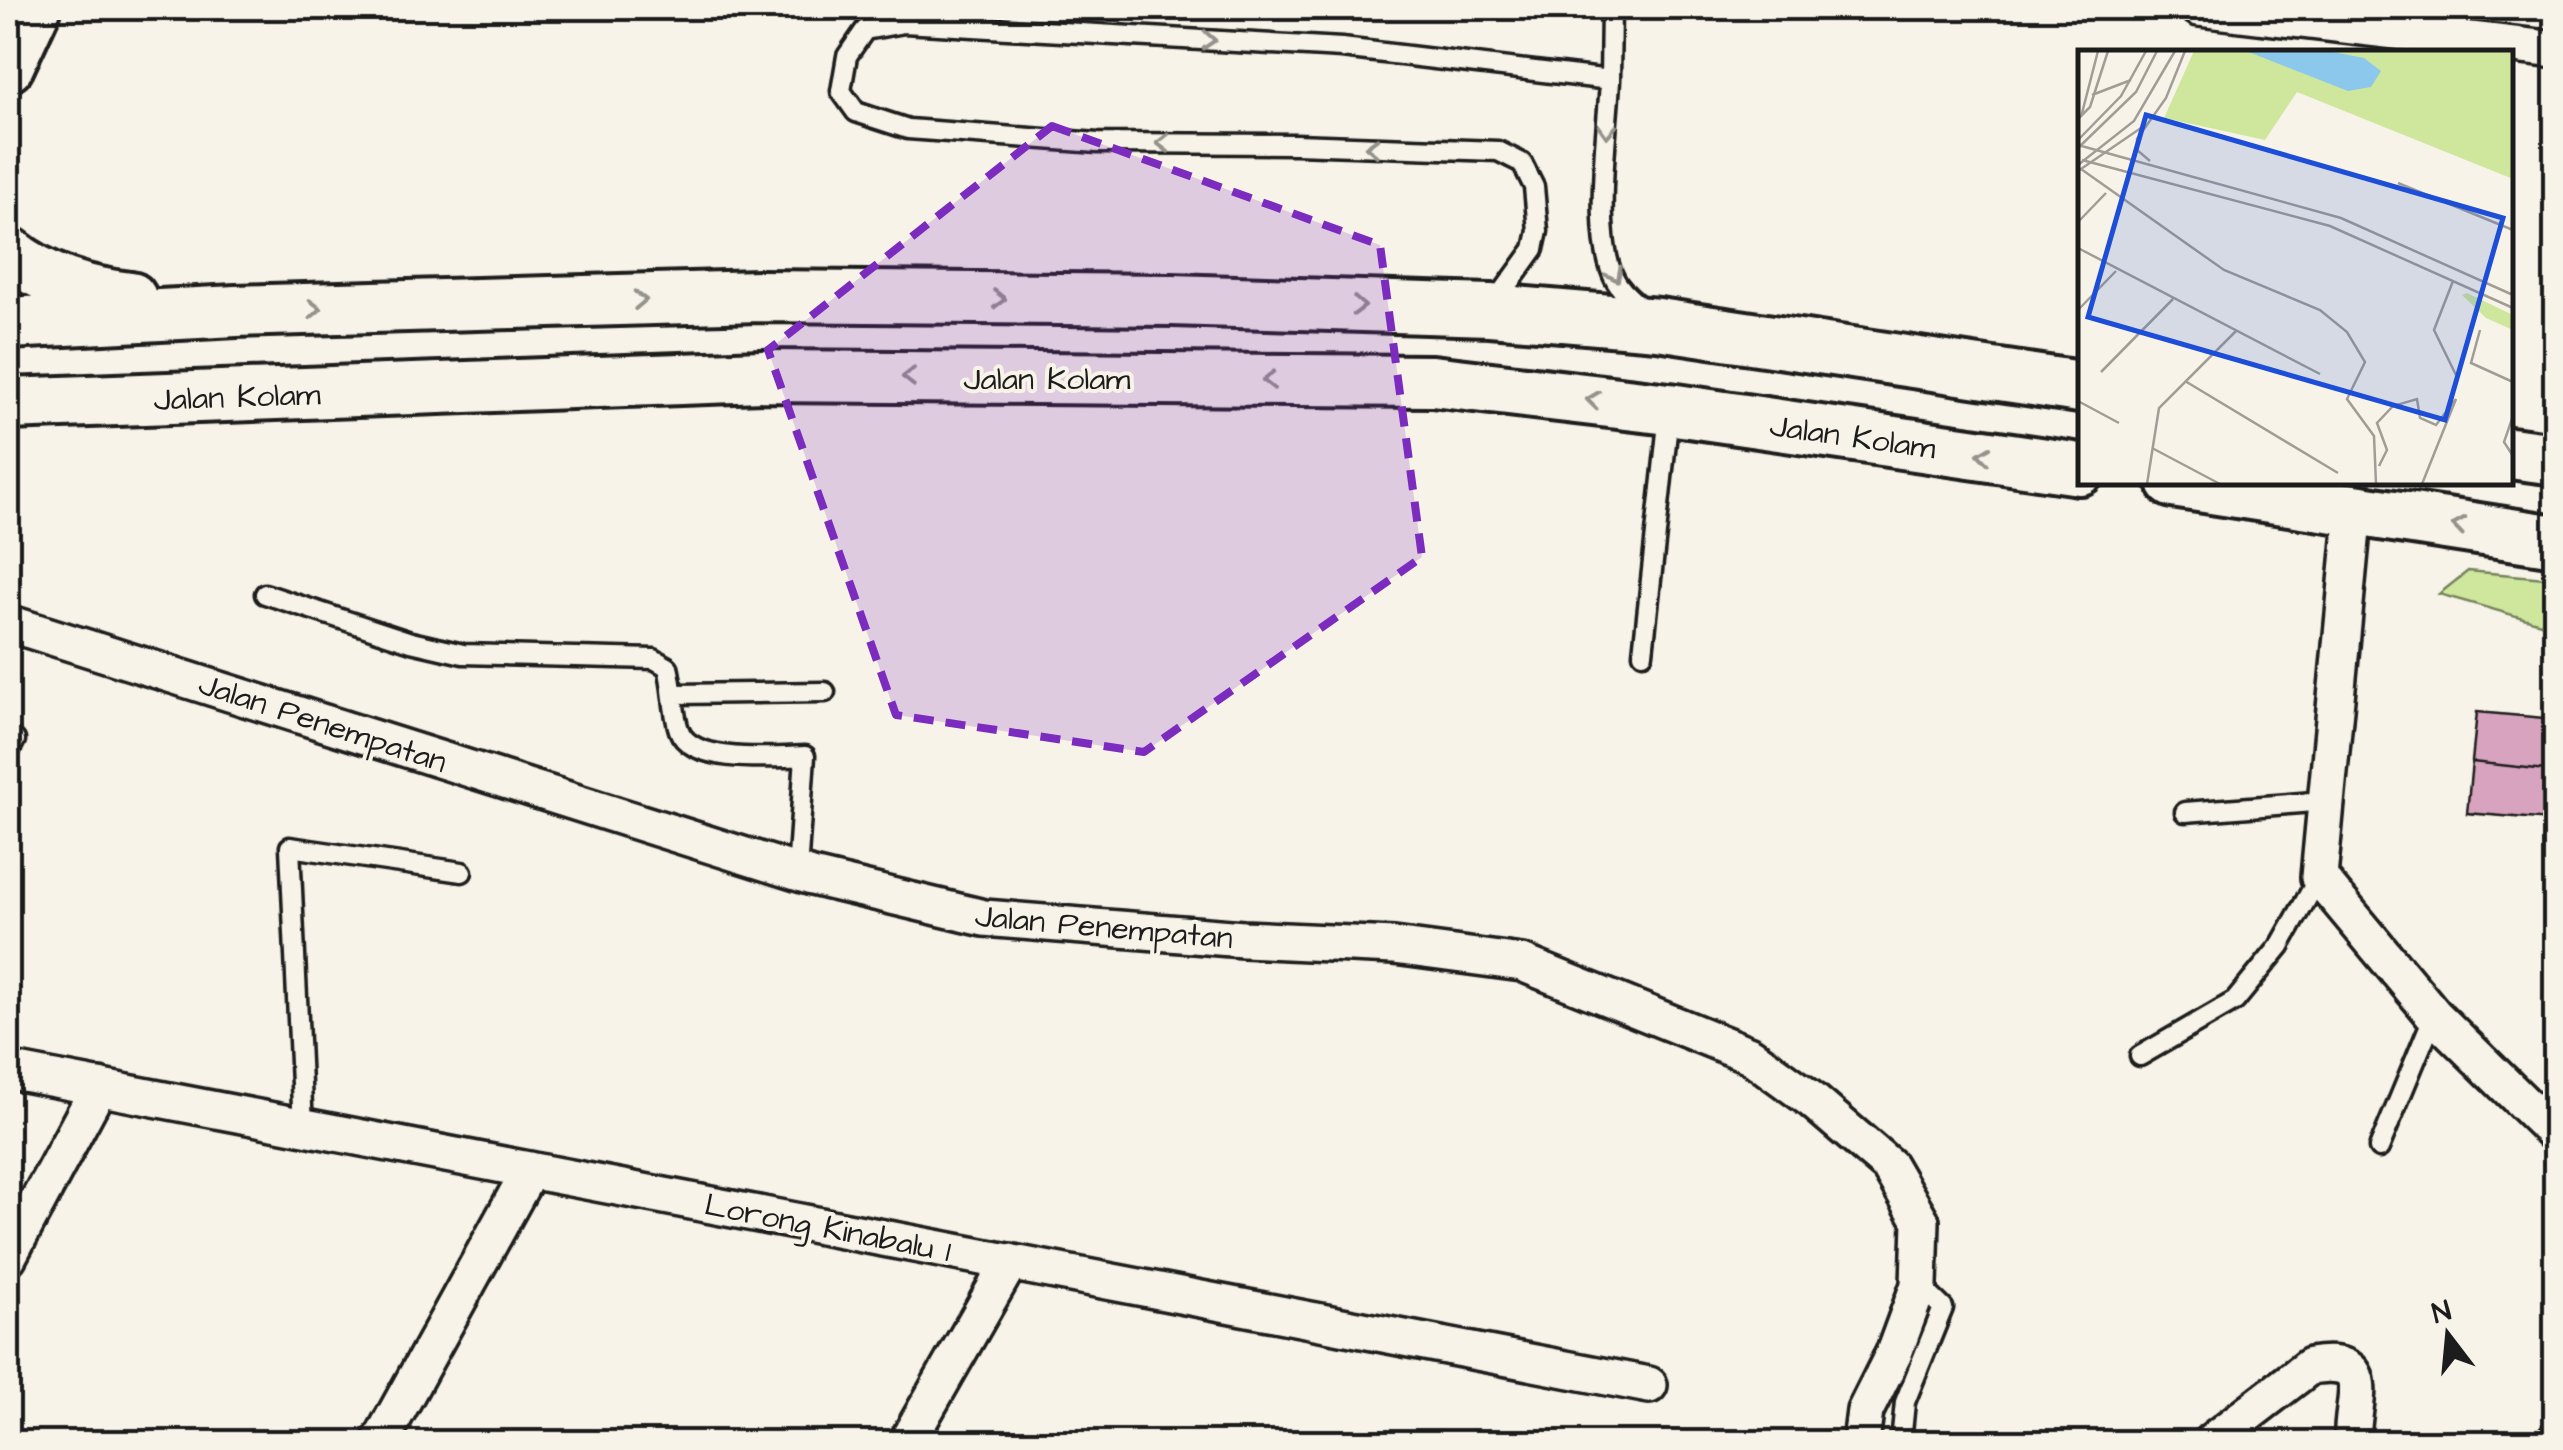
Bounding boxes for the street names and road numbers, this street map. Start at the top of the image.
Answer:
street label: Jalan Kolam [964,357,1131,402]
street label: Jalan Kolam [153,372,321,423]
street label: Jalan Kolam [1767,404,1939,471]
street label: Jalan Penempatan [193,662,452,785]
street label: Jalan Penempatan [973,894,1235,961]
street label: Lorong Kinabalu 1 [701,1183,955,1274]

